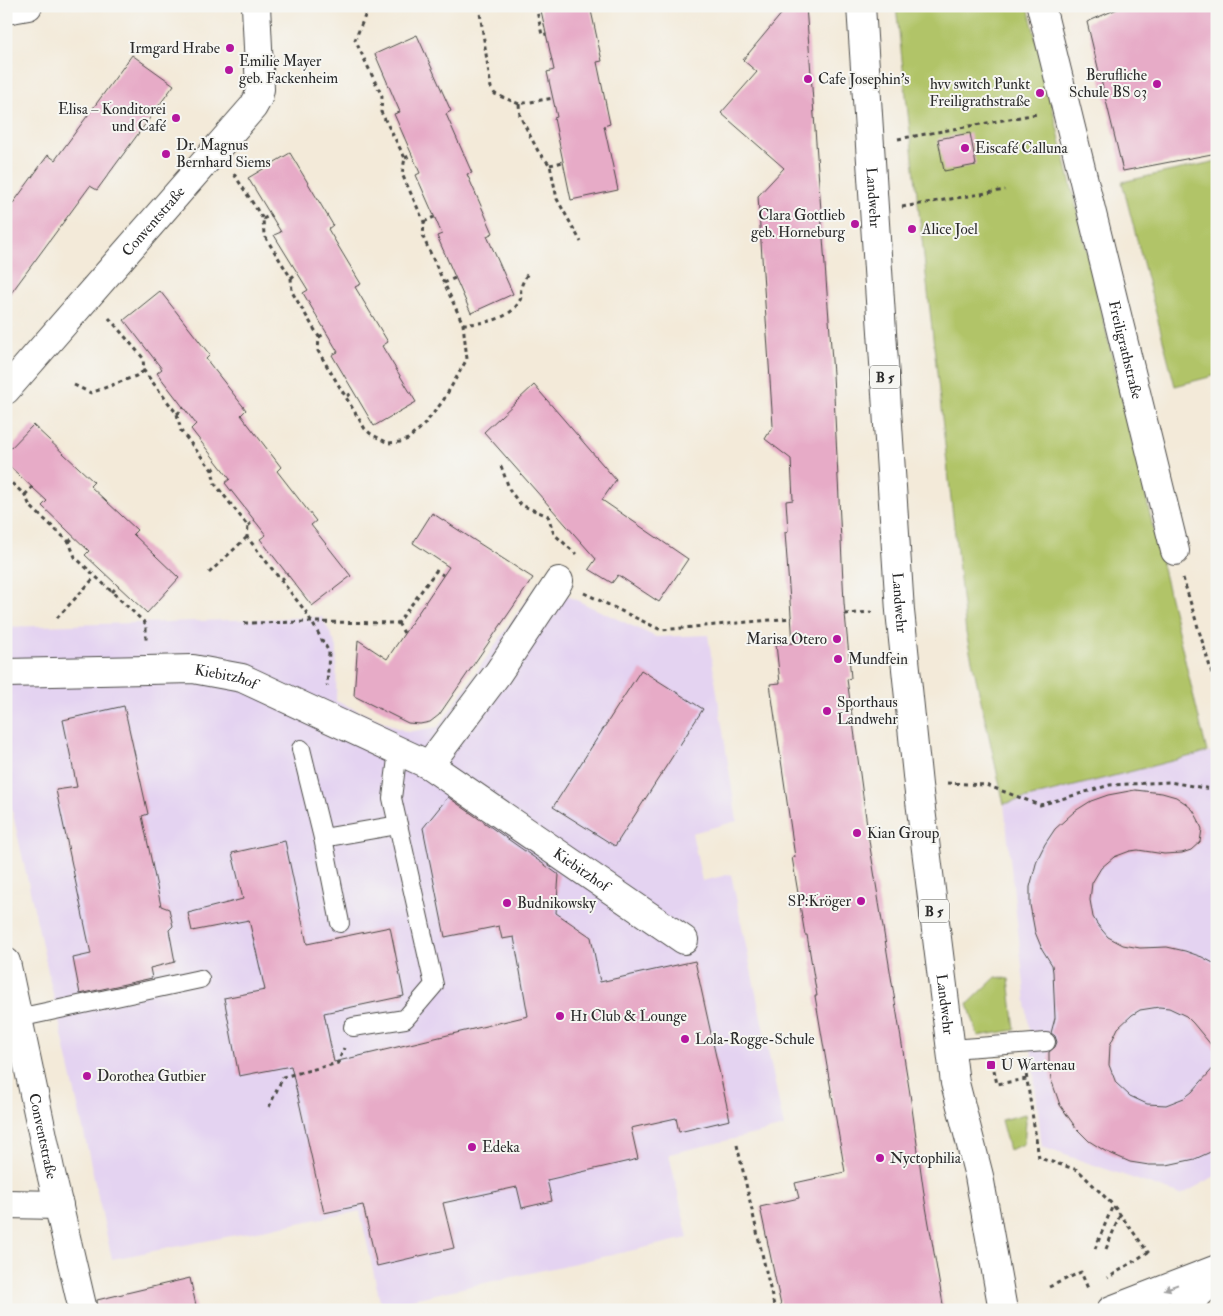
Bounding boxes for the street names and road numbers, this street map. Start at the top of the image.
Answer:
street label: Landwehr [861,167,884,229]
street label: Conventstraße [118,183,189,261]
street label: Freiligrathstraße [1104,299,1146,401]
road number: B 5 [870,366,900,388]
street label: Landwehr [888,572,911,635]
street label: Kiebitzhof [193,660,262,695]
street label: Kiebitzhof [549,844,615,897]
road number: B 5 [919,899,949,922]
street label: Landwehr [932,973,958,1036]
street label: Conventstraße [24,1092,61,1181]

